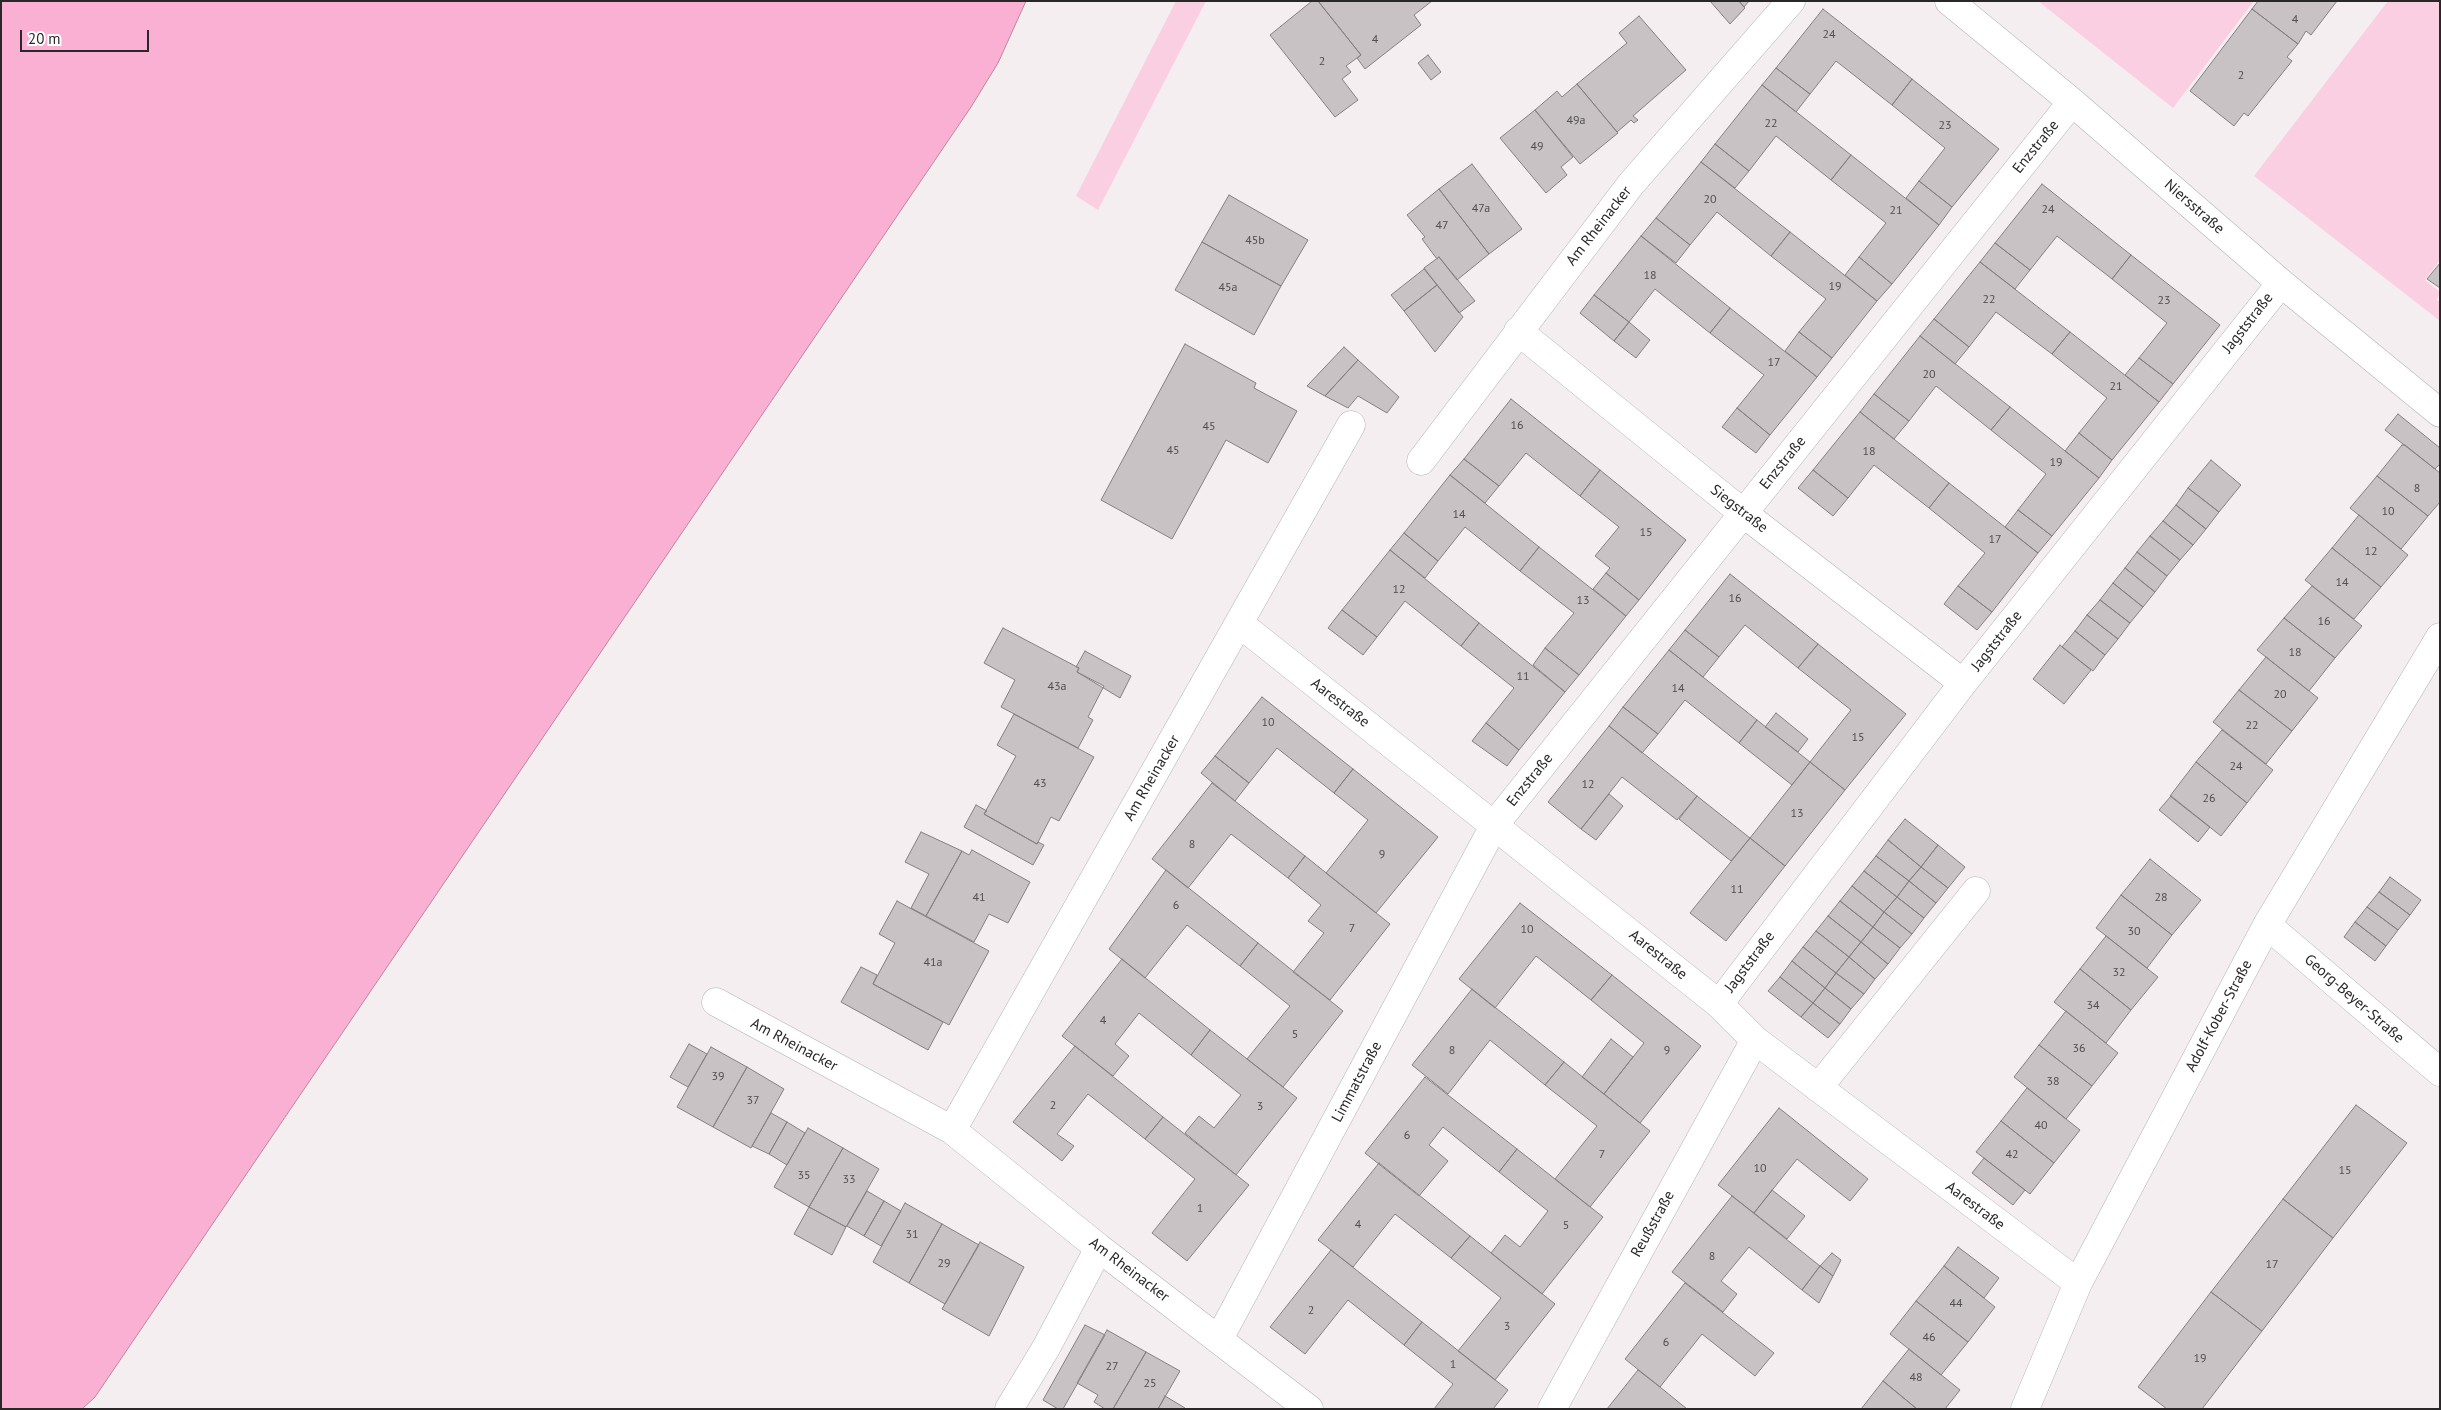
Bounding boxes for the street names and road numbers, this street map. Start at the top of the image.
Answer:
street label: Enzstraße [2009,117,2063,177]
street label: Niersstraße [2160,176,2228,238]
street label: Am Rheinacker [1562,183,1636,269]
street label: Jagststraße [2219,289,2277,357]
street label: Enzstraße [1756,433,1810,493]
street label: Siegstraße [1707,481,1771,537]
street label: Jagststraße [1968,607,2026,675]
street label: Aarestraße [1307,675,1373,731]
street label: Am Rheinacker [1120,732,1184,824]
street label: Enzstraße [1503,750,1557,810]
street label: Aarestraße [1625,926,1691,984]
street label: Jagststraße [1721,928,1779,996]
street label: Georg-Beyer-Straße [2300,951,2408,1047]
street label: Adolf-Kober-Straße [2182,957,2256,1075]
street label: Am Rheinacker [747,1015,841,1075]
street label: Limmatstraße [1328,1038,1386,1126]
street label: Aarestraße [1942,1178,2008,1234]
street label: Reußstraße [1627,1188,1679,1260]
street label: Am Rheinacker [1085,1234,1173,1306]

